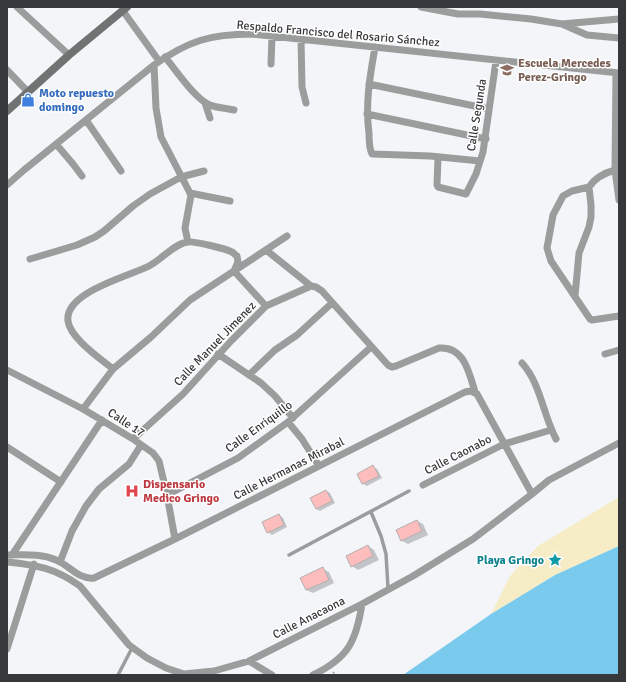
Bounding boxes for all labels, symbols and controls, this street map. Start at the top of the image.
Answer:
street label: Respaldo Francisco del Rosario Sánchez [236,18,440,50]
place label: Escuela Mercedes Perez-Gringo [518,56,612,85]
school or university icon: Escuela Mercedes Perez-Gringo [499,62,515,78]
street label: Calle Segunda [464,78,490,152]
place label: Moto repuesto domingo [39,86,114,115]
shop icon: Moto repuesto domingo [20,92,36,108]
street label: Calle Manuel Jimenez [171,299,259,389]
street label: Calle Enriquillo [223,398,295,456]
street label: Calle 17 [104,405,148,441]
street label: Calle Caonabo [422,432,494,478]
street label: Calle Hermanas Mirabal [231,434,347,504]
place label: Dispensario Medico Gringo [143,477,219,506]
hospital icon: Dispensario Medico Gringo [124,483,140,499]
place icon: Playa Gringo [547,552,563,568]
place label: Playa Gringo [477,553,544,568]
street label: Calle Anacaona [270,593,348,643]

